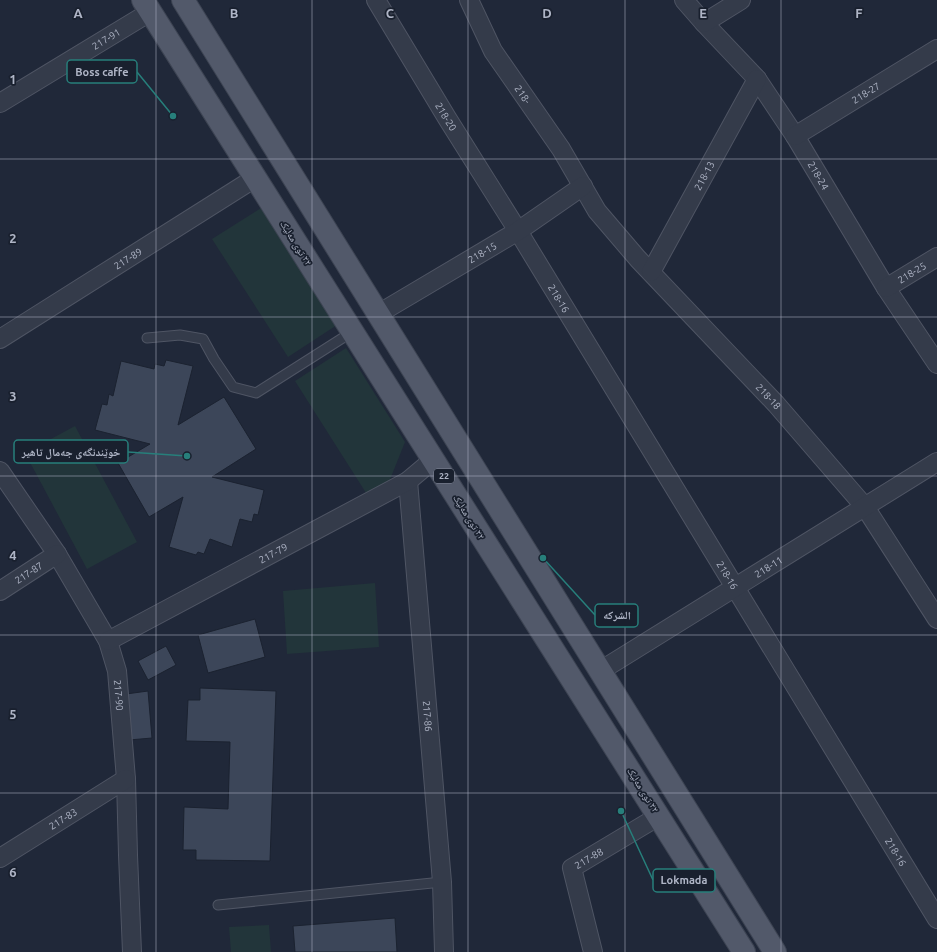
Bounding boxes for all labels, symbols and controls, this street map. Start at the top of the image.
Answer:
text: A [73,6,83,20]
text: B [230,6,239,20]
text: C [386,6,395,20]
text: D [542,6,552,20]
text: E [699,6,707,20]
text: F [855,6,863,20]
street label: 217-91 [90,26,122,51]
callout: Boss caffe [67,60,137,83]
text: Boss caffe [75,66,129,78]
text: 1 [9,72,17,86]
street label: 218-27 [850,80,882,105]
street label: 218- [513,83,533,106]
street label: 218-20 [433,100,459,133]
street label: 218-13 [692,159,716,192]
street label: 218-24 [806,159,831,192]
street label: ٢٢ توی مەلیک [277,219,314,268]
text: 2 [9,231,17,245]
street label: 218-15 [466,240,498,265]
street label: 217-89 [112,245,144,271]
street label: 218-25 [895,260,928,285]
street label: 218-16 [546,282,572,315]
street label: 218-18 [754,381,784,412]
text: 3 [9,389,17,403]
callout: خوێندنگەی جەمال تاهیر [14,440,128,463]
text: خوێندنگەی جەمال تاهیر [21,446,120,460]
road number: 22 [434,469,454,483]
street label: ٢٢ توی مەلیک [450,493,487,542]
street label: 217-79 [257,541,289,565]
text: 4 [9,548,17,562]
street label: 218-11 [752,554,784,580]
street label: 217-87 [12,559,45,586]
street label: 218-16 [715,559,741,591]
callout: الشركه [595,604,638,627]
text: الشركه [603,609,631,622]
street label: 217-90 [112,679,126,711]
street label: 217-86 [421,700,435,732]
text: 5 [9,707,17,721]
street label: ٢٢ توی مەلیک [624,766,661,815]
street label: 217-83 [47,806,79,832]
street label: 218-16 [883,836,909,868]
street label: 217-88 [572,845,605,871]
text: 6 [9,865,17,879]
callout: Lokmada [653,869,715,892]
text: Lokmada [661,874,707,886]

